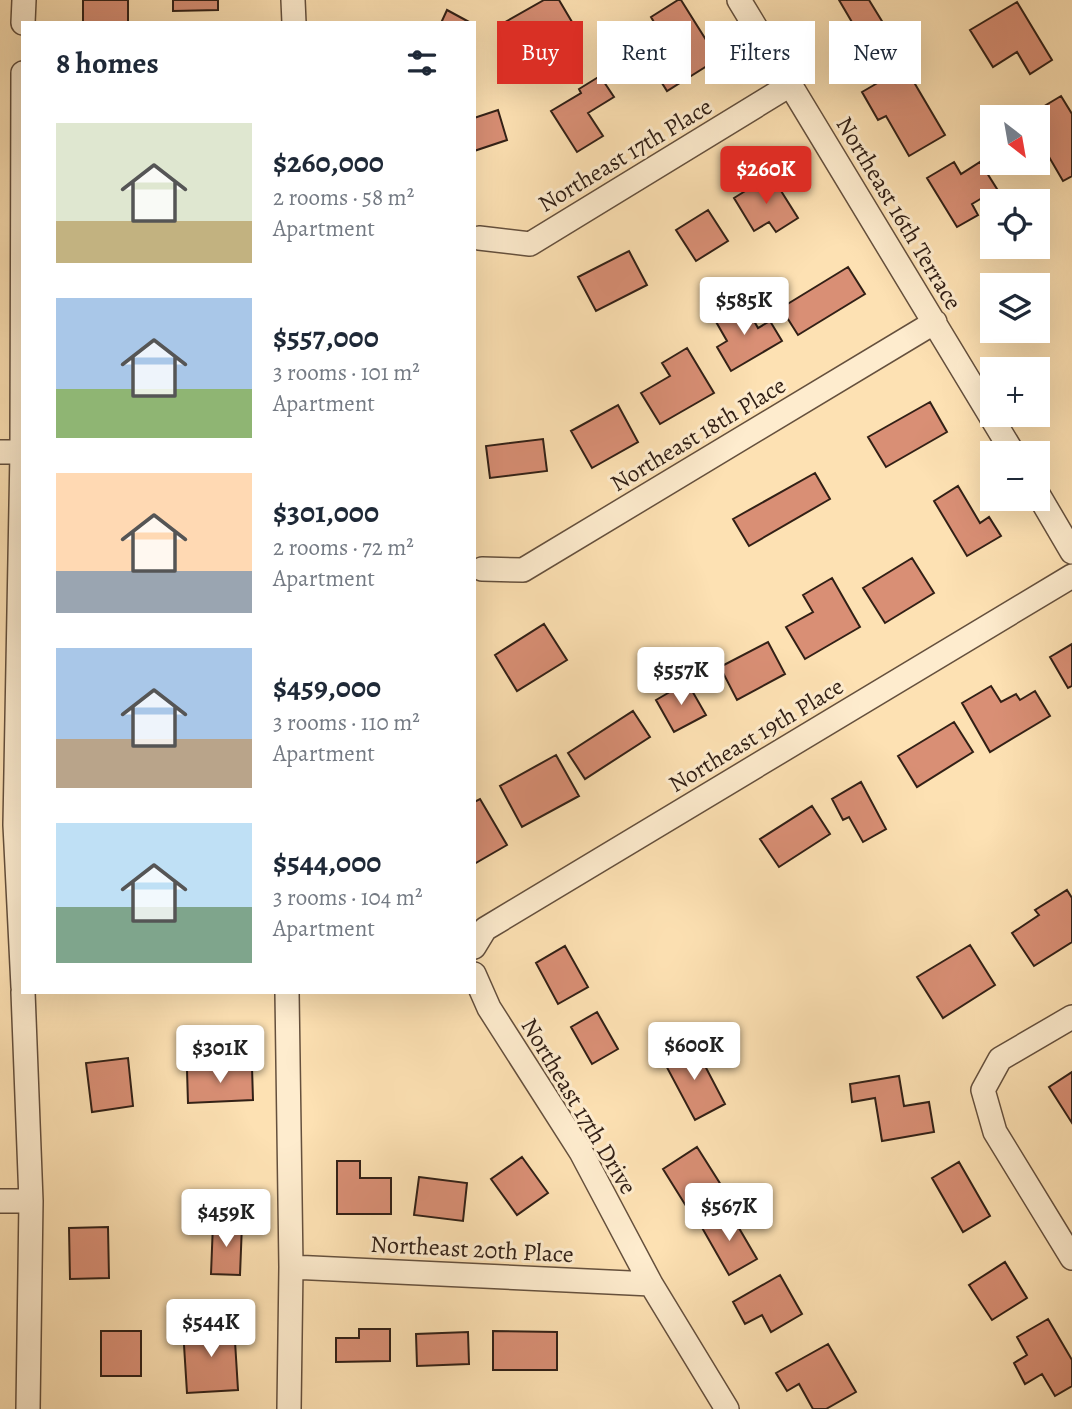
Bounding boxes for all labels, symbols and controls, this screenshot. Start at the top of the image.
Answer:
chip: Buy [497,21,583,84]
chip: Rent [597,21,691,84]
chip: Filters [705,21,815,84]
chip: New [829,21,921,84]
text: 8 homes [56,43,159,83]
icon: filters [403,44,441,82]
street label: Northeast 17th Place [532,90,718,220]
north arrow [980,105,1050,175]
map controls [980,105,1050,511]
street label: Northeast 16th Terrace [829,110,969,316]
text: $260,000 [273,142,384,182]
pin: $260K [717,146,815,206]
icon: home [112,151,196,235]
text: $260K [736,153,796,184]
text: 2 rooms · 58 m² [273,182,414,213]
button: locate [980,189,1050,259]
text: Apartment [273,213,375,244]
button: layers [980,273,1050,343]
pin: $585K [695,278,793,337]
text: $585K [716,284,772,315]
text: $557,000 [273,317,379,357]
icon: home [112,326,196,410]
text: 3 rooms · 101 m² [273,357,420,388]
button: + [980,357,1050,427]
street label: Northeast 18th Place [604,369,792,499]
text: Apartment [273,388,375,419]
button: − [980,441,1050,511]
text: $301,000 [273,492,379,532]
icon: home [112,501,196,585]
text: 2 rooms · 72 m² [273,532,414,563]
text: Apartment [273,563,375,594]
pin: $557K [632,648,730,707]
text: $557K [653,654,709,685]
text: $459,000 [273,667,381,707]
street label: Northeast 19th Place [663,670,849,800]
icon: home [112,676,196,760]
text: 3 rooms · 110 m² [273,707,420,738]
text: Apartment [273,738,375,769]
text: $544,000 [273,842,381,882]
icon: home [112,851,196,935]
text: 3 rooms · 104 m² [273,882,422,913]
text: Apartment [273,913,375,944]
street label: Northeast 17th Drive [514,1012,644,1200]
pin: $600K [645,1023,743,1082]
pin: $301K [171,1026,269,1085]
text: $600K [664,1029,724,1060]
text: $301K [192,1032,248,1063]
pin: $567K [680,1184,778,1243]
pin: $459K [177,1190,275,1249]
text: $567K [701,1190,757,1221]
text: $459K [197,1196,255,1227]
street label: Northeast 20th Place [370,1228,574,1270]
pin: $544K [162,1300,260,1359]
text: $544K [182,1306,240,1337]

